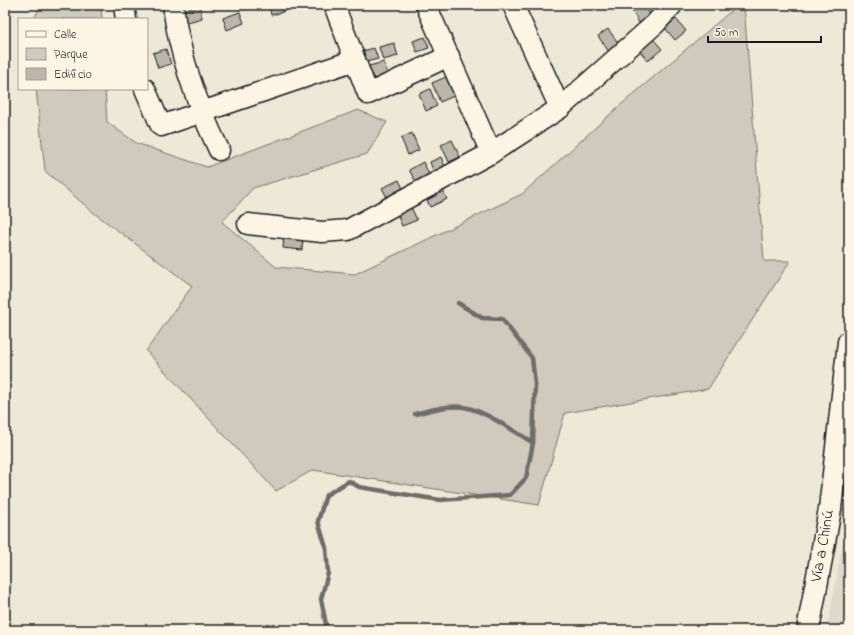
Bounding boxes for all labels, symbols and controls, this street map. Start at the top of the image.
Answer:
legend [18,18,148,90]
scale bar [708,18,821,44]
text: 50 m [714,24,738,42]
text: Calle [54,26,77,44]
text: Parque [54,46,88,64]
text: Edificio [54,66,92,84]
street label: Vía a Chinú [805,508,841,585]

